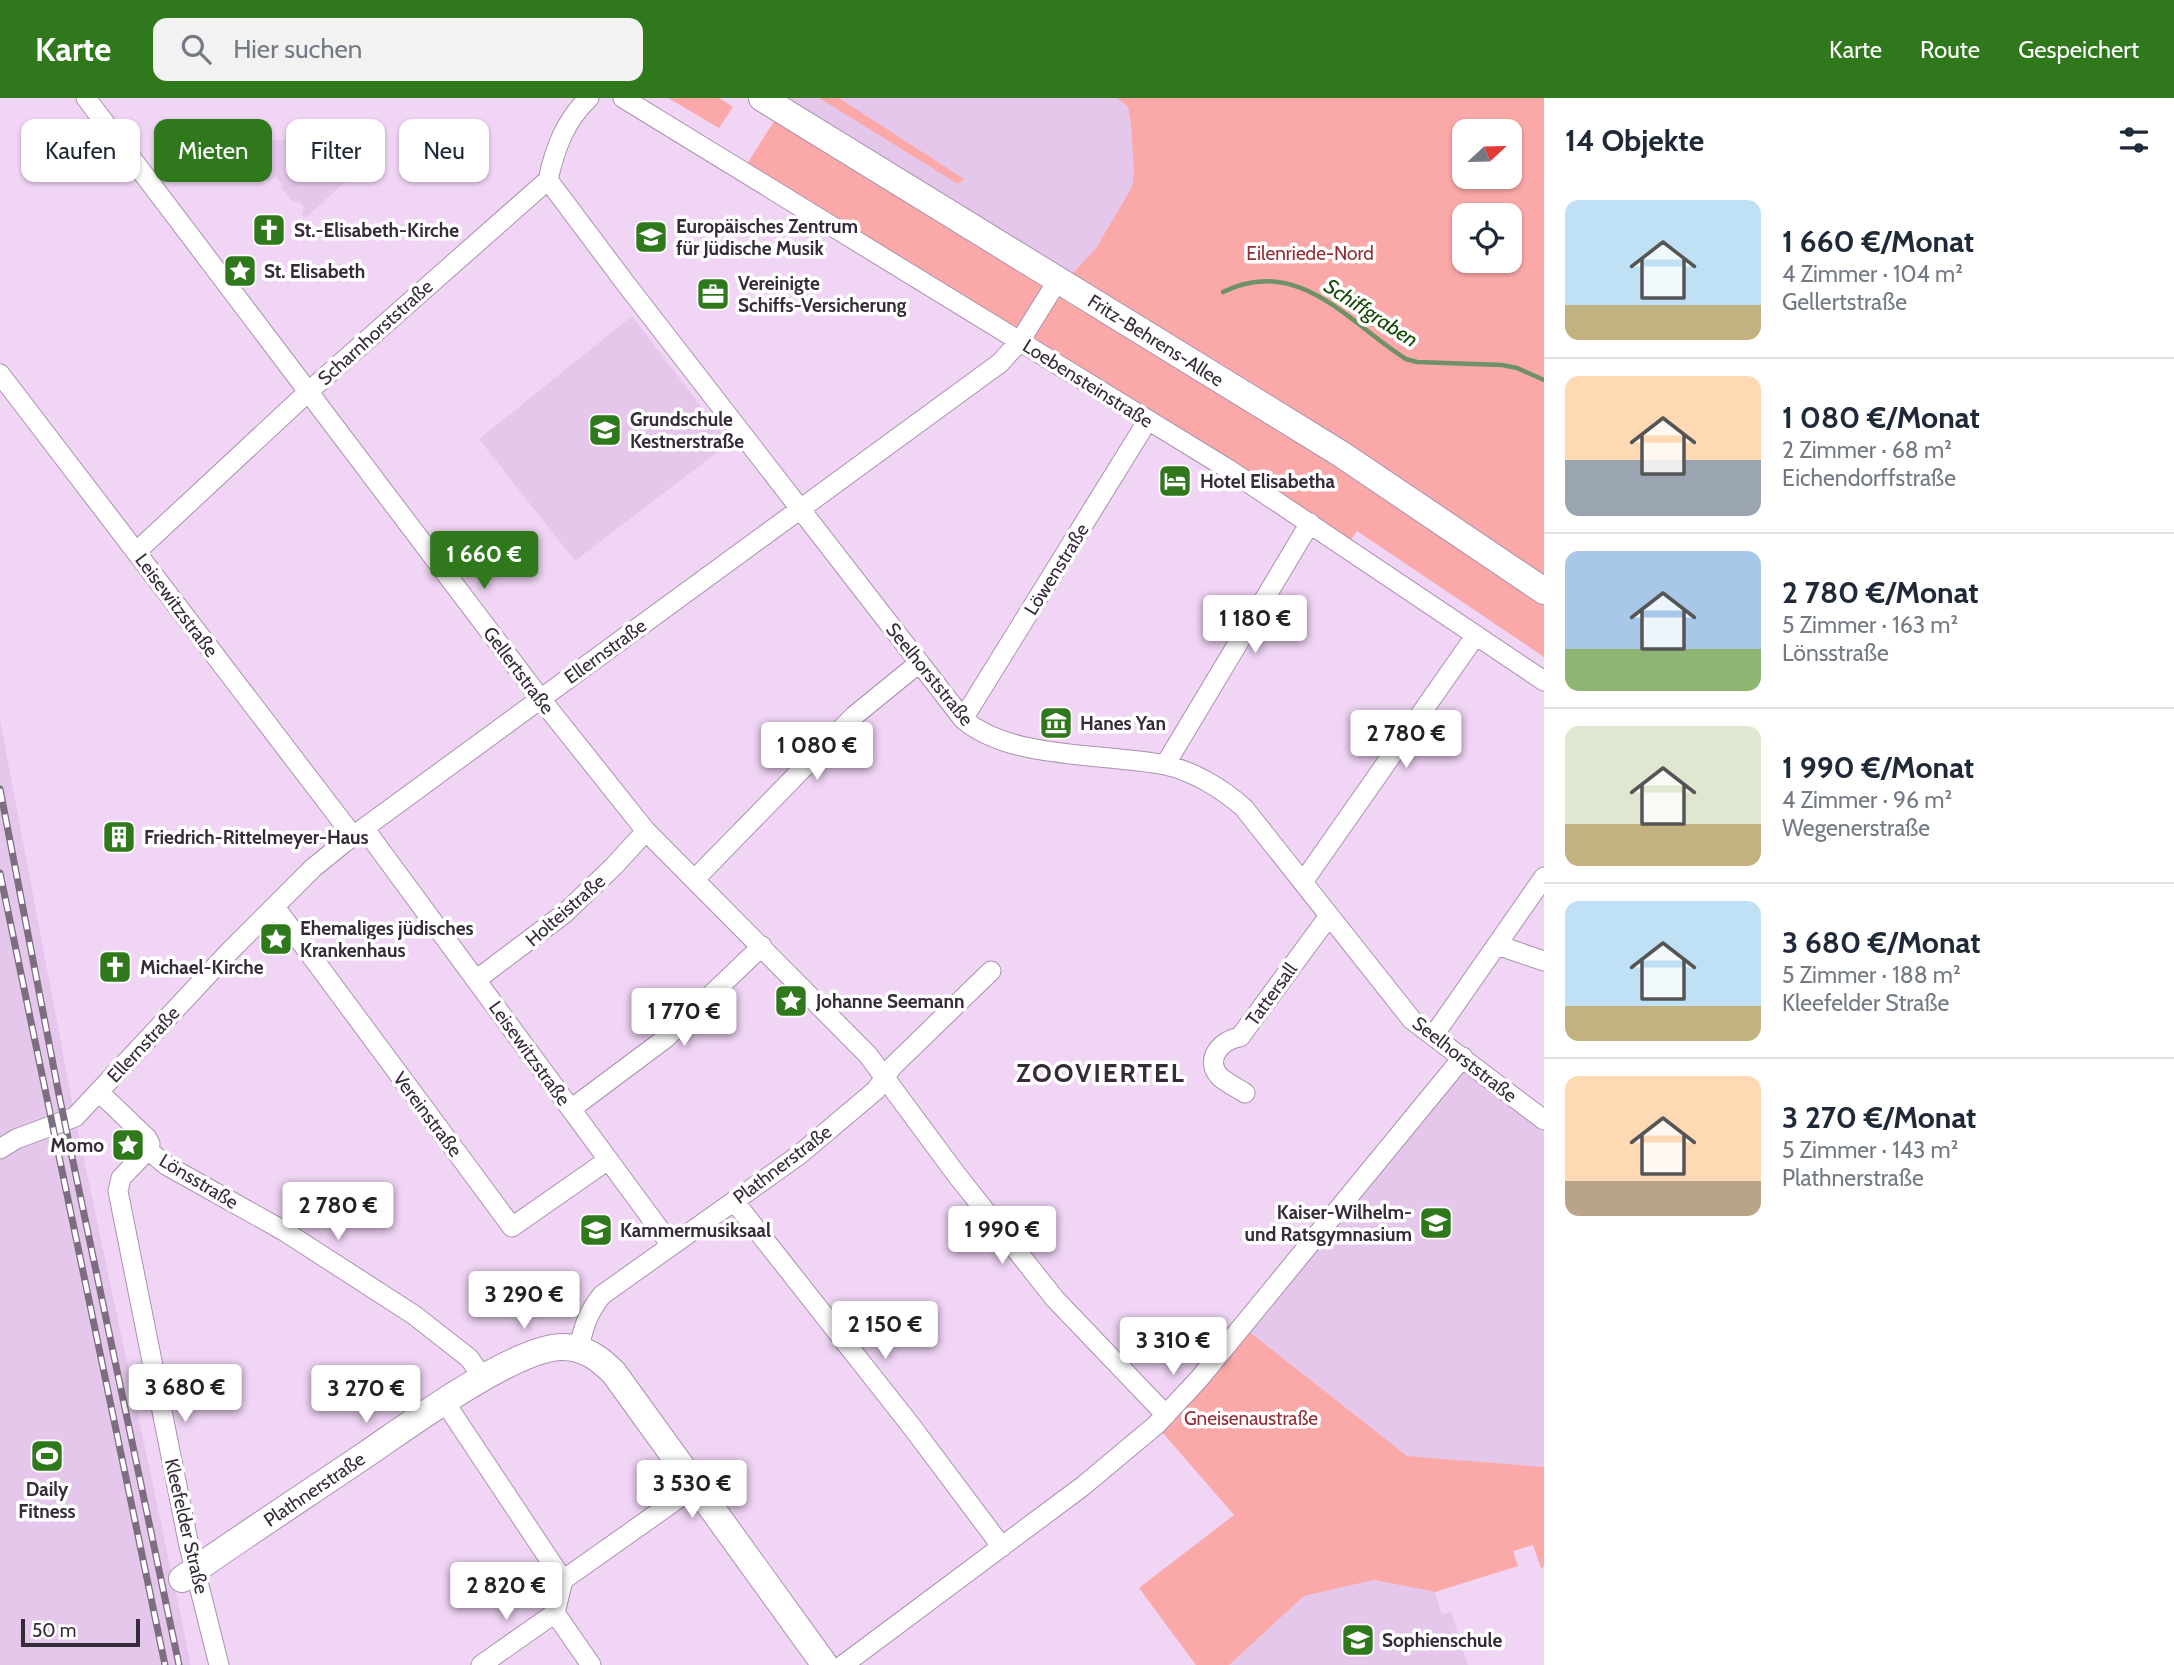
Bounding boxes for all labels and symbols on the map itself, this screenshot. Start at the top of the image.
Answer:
north arrow [1452,119,1522,189]
church icon: St.-Elisabeth-Kirche [250,211,288,249]
place label: Europäisches Zentrum für Jüdische Musik [676,215,858,260]
school or university icon: Europäisches Zentrum für Jüdische Musik [632,218,670,256]
place label: St.-Elisabeth-Kirche [294,219,459,242]
park label: Eilenriede-Nord [1246,242,1374,265]
place icon: St. Elisabeth [221,252,259,290]
place label: St. Elisabeth [264,260,365,283]
place label: Vereinigte Schiffs-Versicherung [738,272,907,317]
water label: Schiffgraben [1320,273,1423,352]
street label: Scharnhorststraße [313,275,438,390]
office icon: Vereinigte Schiffs-Versicherung [694,275,732,313]
street label: Fritz-Behrens-Allee [1084,289,1228,392]
street label: Loebensteinstraße [1019,334,1157,433]
place label: Grundschule Kestnerstraße [630,408,744,453]
school or university icon: Grundschule Kestnerstraße [586,411,624,449]
hotel icon: Hotel Elisabetha [1156,462,1194,500]
place label: Hotel Elisabetha [1200,470,1335,493]
street label: Löwenstraße [1019,519,1094,619]
pin: 1 660 € [419,532,549,591]
street label: Leisewitzstraße [130,549,223,662]
pin: 1 180 € [1190,596,1320,655]
street label: Ellernstraße [560,614,651,689]
street label: Seelhorststraße [881,618,978,731]
street label: Gellertstraße [478,622,559,719]
museum icon: Hanes Yan [1037,704,1075,742]
pin: 2 780 € [1341,710,1471,770]
place label: Hanes Yan [1080,712,1166,735]
pin: 1 080 € [752,722,882,782]
building icon: Friedrich-Rittelmeyer-Haus [100,818,138,856]
place label: Friedrich-Rittelmeyer-Haus [144,826,369,849]
street label: Holteistraße [521,869,610,951]
place label: Ehemaliges jüdisches Krankenhaus [300,917,474,962]
place icon: Ehemaliges jüdisches Krankenhaus [257,920,295,958]
church icon: Michael-Kirche [96,948,134,986]
place label: Michael-Kirche [140,956,264,979]
street label: Tattersall [1241,958,1302,1030]
place icon: Johanne Seemann [772,982,810,1020]
pin: 1 770 € [619,988,749,1048]
place label: Johanne Seemann [815,990,964,1013]
street label: Leisewitzstraße [484,996,575,1110]
street label: Ellernstraße [102,1001,185,1087]
street label: Seelhorststraße [1408,1012,1522,1107]
district label: ZOOVIERTEL [1016,1057,1186,1089]
street label: Vereinstraße [388,1067,467,1161]
street label: Plathnerstraße [729,1120,836,1209]
place icon: Momo [109,1126,147,1164]
place label: Momo [50,1134,104,1157]
street label: Lönsstraße [155,1149,243,1214]
pin: 2 780 € [273,1182,403,1242]
place label: Kaiser-Wilhelm- und Ratsgymnasium [1244,1201,1412,1246]
school or university icon: Kaiser-Wilhelm- und Ratsgymnasium [1417,1204,1455,1242]
pin: 1 990 € [937,1206,1067,1266]
school or university icon: Kammermusiksaal [577,1211,615,1249]
place label: Kammermusiksaal [620,1219,771,1242]
pin: 3 290 € [459,1272,589,1331]
pin: 2 150 € [820,1302,950,1361]
pin: 3 310 € [1108,1318,1238,1377]
pin: 3 680 € [120,1364,250,1424]
pin: 3 270 € [301,1366,431,1425]
park label: Gneisenaustraße [1184,1407,1318,1430]
sports icon: Daily Fitness [28,1437,66,1475]
street label: Plathnerstraße [259,1447,369,1532]
street label: Kleefelder Straße [160,1456,213,1596]
pin: 3 530 € [627,1460,757,1520]
place label: Daily Fitness [18,1478,76,1523]
pin: 2 820 € [441,1562,571,1622]
scale bar [21,1616,140,1648]
school or university icon: Sophienschule [1339,1621,1377,1659]
place label: Sophienschule [1382,1629,1502,1652]

